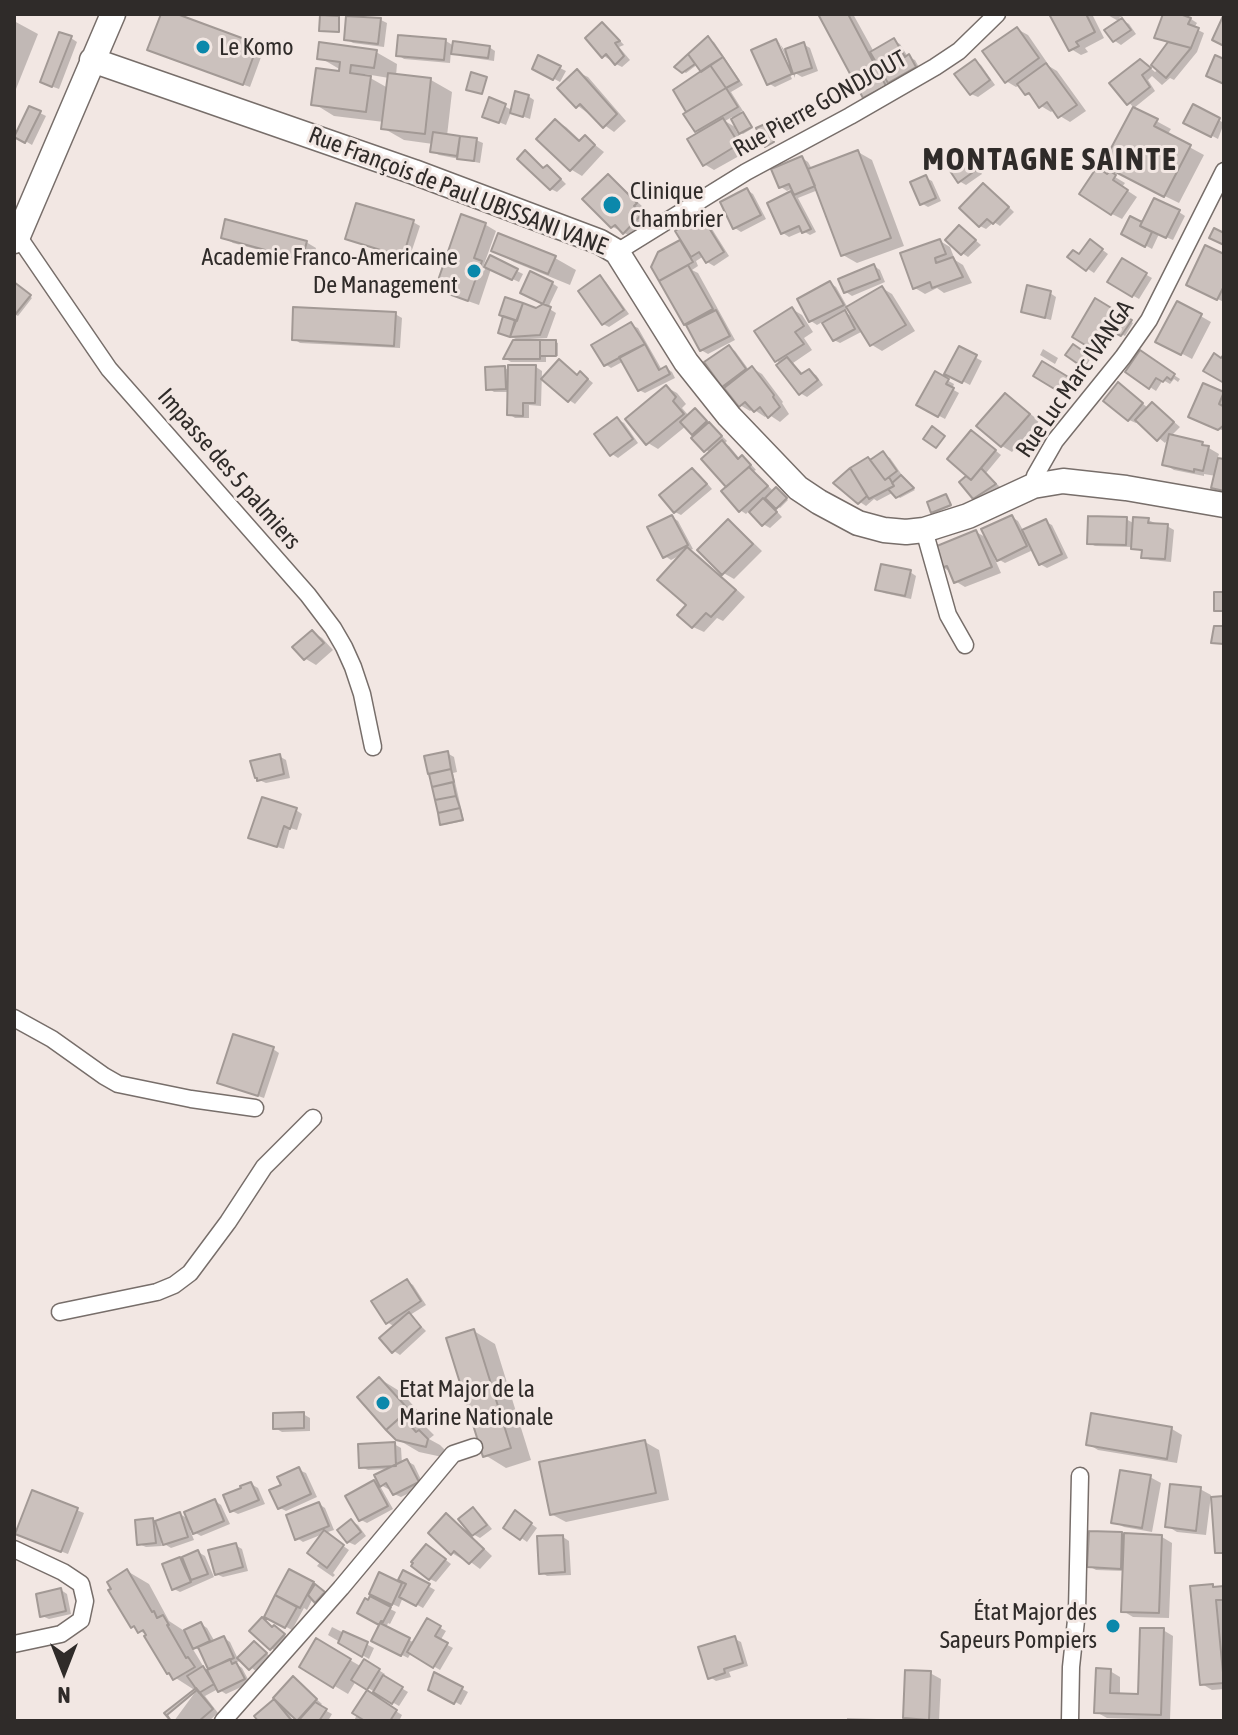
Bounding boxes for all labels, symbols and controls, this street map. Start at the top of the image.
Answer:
place label: Le Komo [219,33,294,61]
marker: Le Komo [194,38,212,56]
street label: Rue Pierre GONDJOUT [728,44,912,164]
street label: Rue François de Paul UBISSANI VANE [305,121,611,261]
district label: MONTAGNE SAINTE [922,141,1178,179]
place label: Clinique Chambrier [630,177,723,233]
marker: Clinique Chambrier [601,194,623,216]
place label: Academie Franco-Americaine De Management [202,243,458,299]
marker: Academie Franco-Americaine De Management [465,262,483,280]
street label: Rue Luc Marc IVANGA [1010,295,1140,463]
street label: Impasse des 5 palmiers [151,383,307,555]
place label: Etat Major de la Marine Nationale [399,1375,554,1431]
marker: Etat Major de la Marine Nationale [374,1394,392,1412]
place label: État Major des Sapeurs Pompiers [940,1598,1097,1654]
marker: État Major des Sapeurs Pompiers [1104,1617,1122,1635]
north arrow [24,1631,104,1711]
text: N [58,1682,71,1708]

